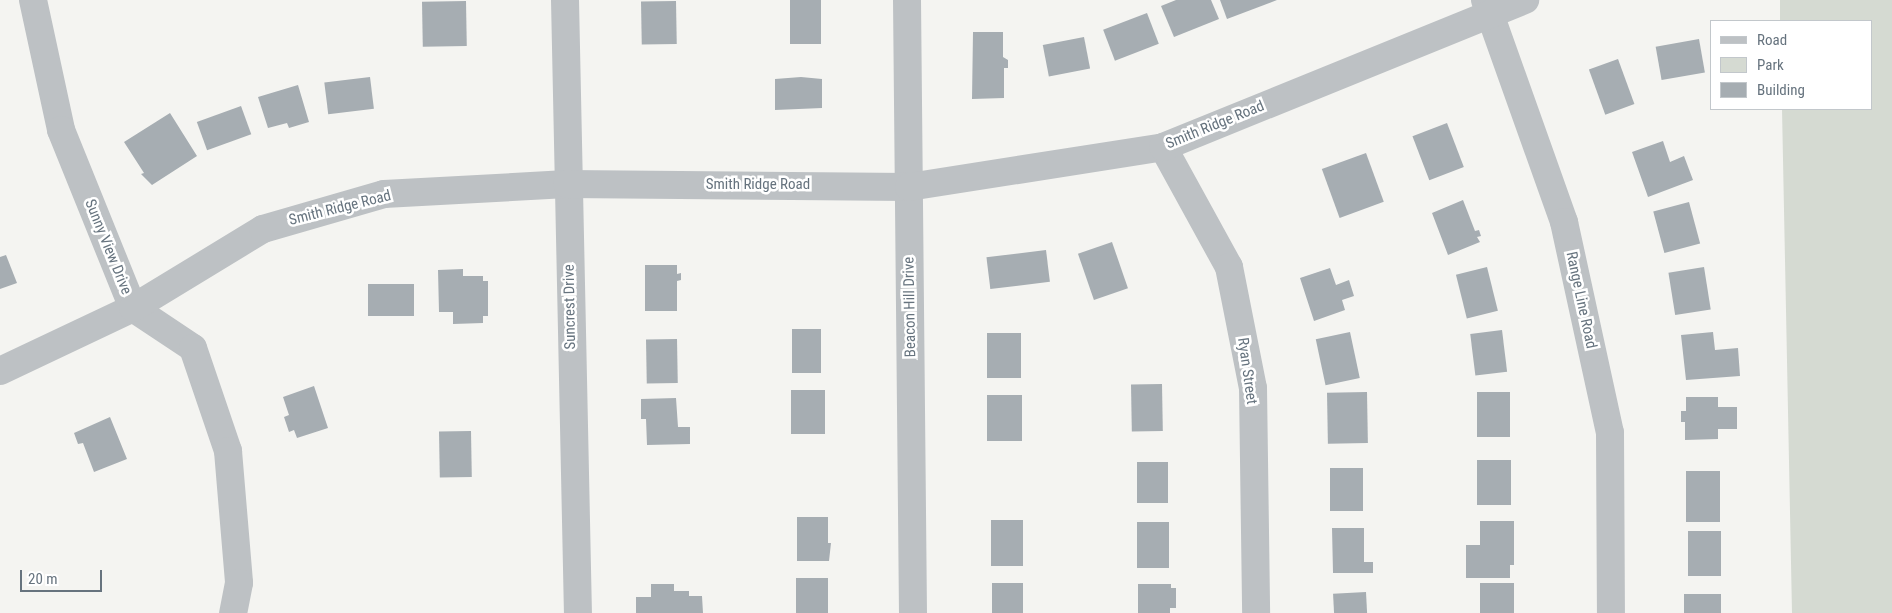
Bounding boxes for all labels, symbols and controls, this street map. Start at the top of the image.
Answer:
legend [1710,20,1872,110]
text: Road [1757,31,1787,49]
text: Park [1757,56,1784,74]
text: Building [1757,81,1805,99]
street label: Smith Ridge Road [1163,97,1267,153]
street label: Smith Ridge Road [706,176,810,194]
street label: Smith Ridge Road [287,187,393,229]
street label: Sunny View Drive [81,197,135,297]
street label: Range Line Road [1562,250,1600,350]
street label: Beacon Hill Drive [900,257,920,357]
street label: Suncrest Drive [560,264,580,350]
street label: Ryan Street [1233,337,1261,405]
scale bar [22,560,105,592]
text: 20 m [28,570,58,588]

